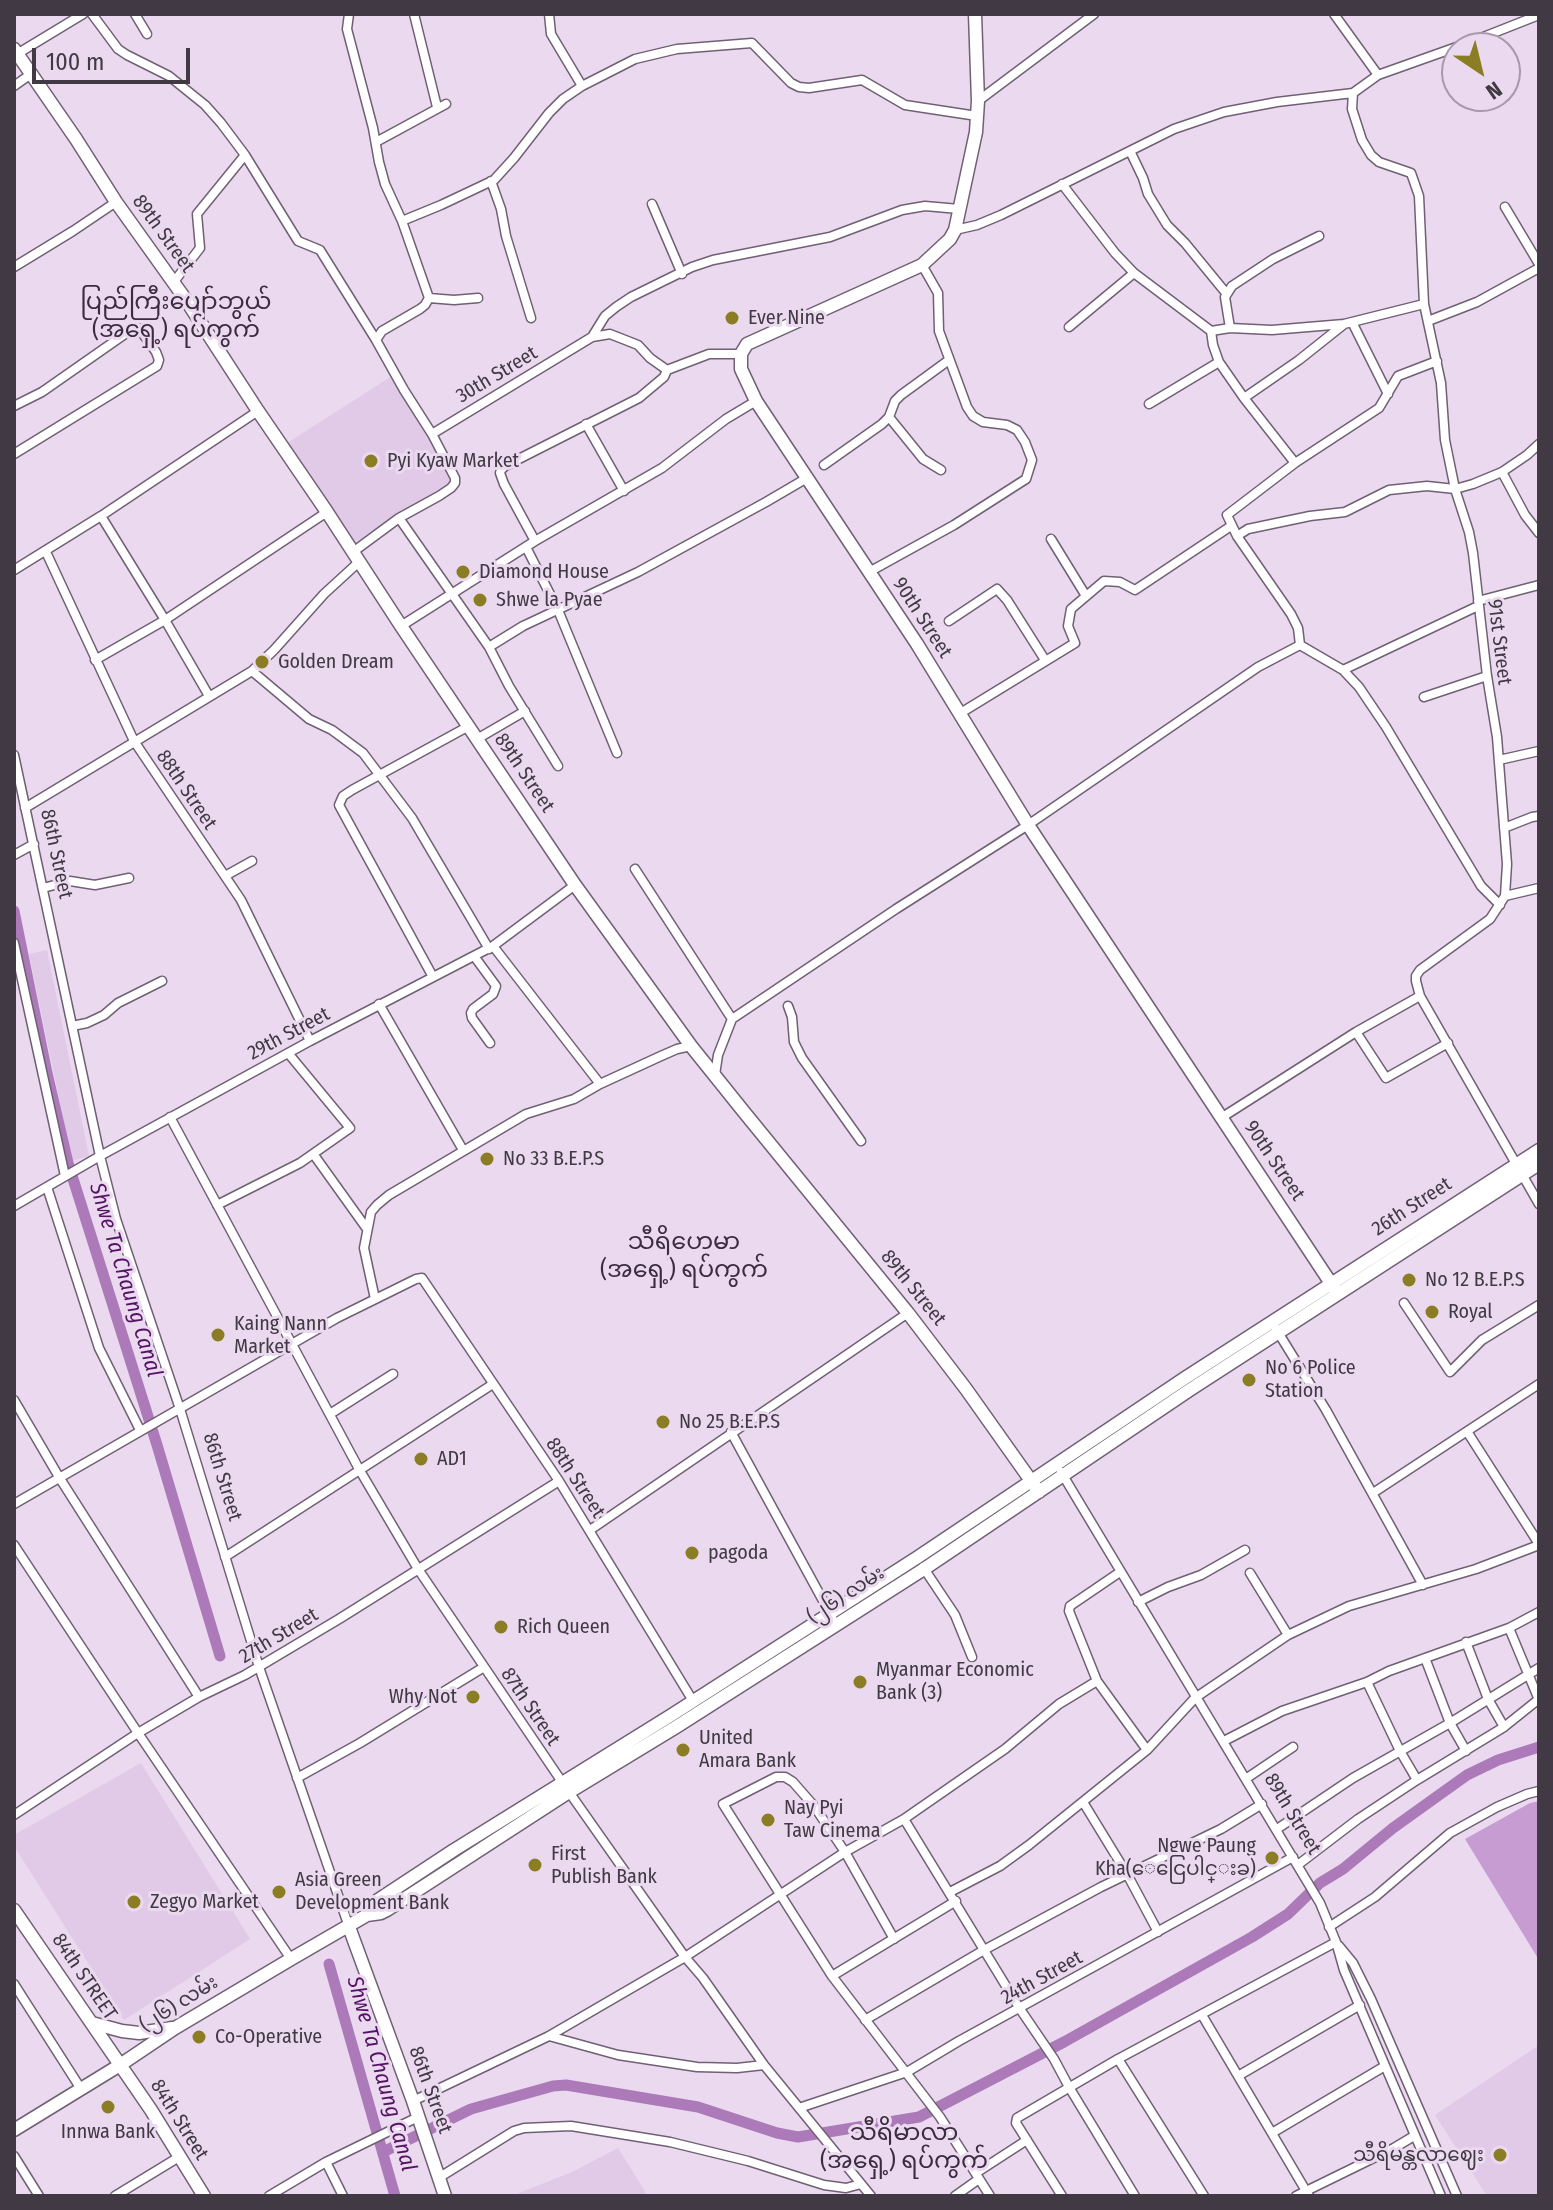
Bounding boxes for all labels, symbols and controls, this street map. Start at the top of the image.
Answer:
scale bar [36,32,194,82]
north arrow [1441,32,1521,112]
text: 100 m [46,48,104,76]
text: N [1481,76,1507,105]
street label: 89th Street [127,190,199,278]
district label: ပြည်ကြီးပျော်ဘွယ် (အရှေ့) ရပ်ကွက် [80,288,272,344]
place label: Ever Nine [748,306,825,330]
marker: Ever Nine [723,309,741,327]
street label: 30th Street [452,341,542,409]
place label: Pyi Kyaw Market [387,449,519,473]
marker: Pyi Kyaw Market [362,452,380,470]
place label: Diamond House [479,560,609,584]
marker: Diamond House [454,563,472,581]
street label: 90th Street [887,573,957,663]
place label: Shwe la Pyae [496,588,603,612]
marker: Shwe la Pyae [471,591,489,609]
street label: 91st Street [1482,598,1516,686]
place label: Golden Dream [278,650,394,674]
marker: Golden Dream [253,653,271,671]
street label: 89th Street [489,729,559,817]
street label: 88th Street [151,746,221,834]
street label: 86th Street [35,807,77,901]
street label: 29th Street [244,1002,334,1066]
street label: 90th Street [1239,1117,1309,1205]
place label: No 33 B.E.P.S [503,1147,604,1171]
marker: No 33 B.E.P.S [478,1150,496,1168]
street label: 26th Street [1368,1173,1456,1241]
water label: Shwe Ta Chaung Canal [83,1180,167,1380]
district label: သီရိဟေမာ (အရှေ့) ရပ်ကွက် [600,1228,768,1284]
street label: 89th Street [875,1245,951,1331]
place label: No 12 B.E.P.S [1425,1268,1525,1292]
marker: No 12 B.E.P.S [1400,1271,1418,1289]
place label: Royal [1448,1300,1493,1324]
marker: Royal [1423,1303,1441,1321]
place label: Kaing Nann Market [234,1312,327,1359]
marker: Kaing Nann Market [209,1326,227,1344]
place label: No 6 Police Station [1265,1356,1356,1403]
marker: No 6 Police Station [1240,1371,1258,1389]
place label: No 25 B.E.P.S [679,1410,780,1434]
marker: No 25 B.E.P.S [654,1413,672,1431]
street label: 86th Street [197,1430,247,1524]
street label: 88th Street [540,1433,610,1523]
place label: AD1 [437,1447,467,1471]
marker: AD1 [412,1450,430,1468]
place label: pagoda [708,1541,768,1565]
marker: pagoda [683,1544,701,1562]
street label: (၂၆) လမ်း [803,1561,889,1629]
street label: 27th Street [235,1603,323,1669]
place label: Rich Queen [517,1615,610,1639]
marker: Rich Queen [492,1618,510,1636]
place label: Myanmar Economic Bank (3) [876,1658,1034,1705]
street label: 87th Street [495,1663,565,1751]
marker: Myanmar Economic Bank (3) [851,1673,869,1691]
place label: Why Not [389,1685,457,1709]
marker: Why Not [464,1688,482,1706]
place label: United Amara Bank [699,1726,796,1773]
marker: United Amara Bank [674,1741,692,1759]
street label: 89th Street [1258,1769,1326,1859]
place label: Nay Pyi Taw Cinema [784,1796,881,1843]
marker: Nay Pyi Taw Cinema [759,1811,777,1829]
place label: Ngwe Paung Kha(ေငြေပါင္းခ) [1095,1834,1256,1881]
place label: First Publish Bank [551,1842,657,1889]
marker: Ngwe Paung Kha(ေငြေပါင္းခ) [1263,1849,1281,1867]
marker: First Publish Bank [526,1856,544,1874]
place label: Asia Green Development Bank [295,1868,449,1915]
marker: Asia Green Development Bank [270,1883,288,1901]
place label: Zegyo Market [150,1890,259,1914]
marker: Zegyo Market [125,1893,143,1911]
street label: 84th STREET [46,1929,122,2025]
street label: 24th Street [997,1946,1087,2010]
street label: (၂၆) လမ်း [136,1971,222,2037]
water label: Shwe Ta Chaung Canal [341,1974,421,2174]
place label: Co-Operative [215,2025,322,2049]
marker: Co-Operative [190,2028,208,2046]
street label: 86th Street [403,2043,457,2137]
street label: 84th Street [145,2075,213,2165]
marker: Innwa Bank [99,2098,117,2116]
district label: သီရိမာလာ (အရှေ့) ရပ်ကွက် [820,2119,988,2175]
place label: Innwa Bank [61,2120,155,2144]
place label: သီရိမန္တလာဈေး [1353,2143,1484,2167]
marker: သီရိမန္တလာဈေး [1491,2146,1509,2164]

